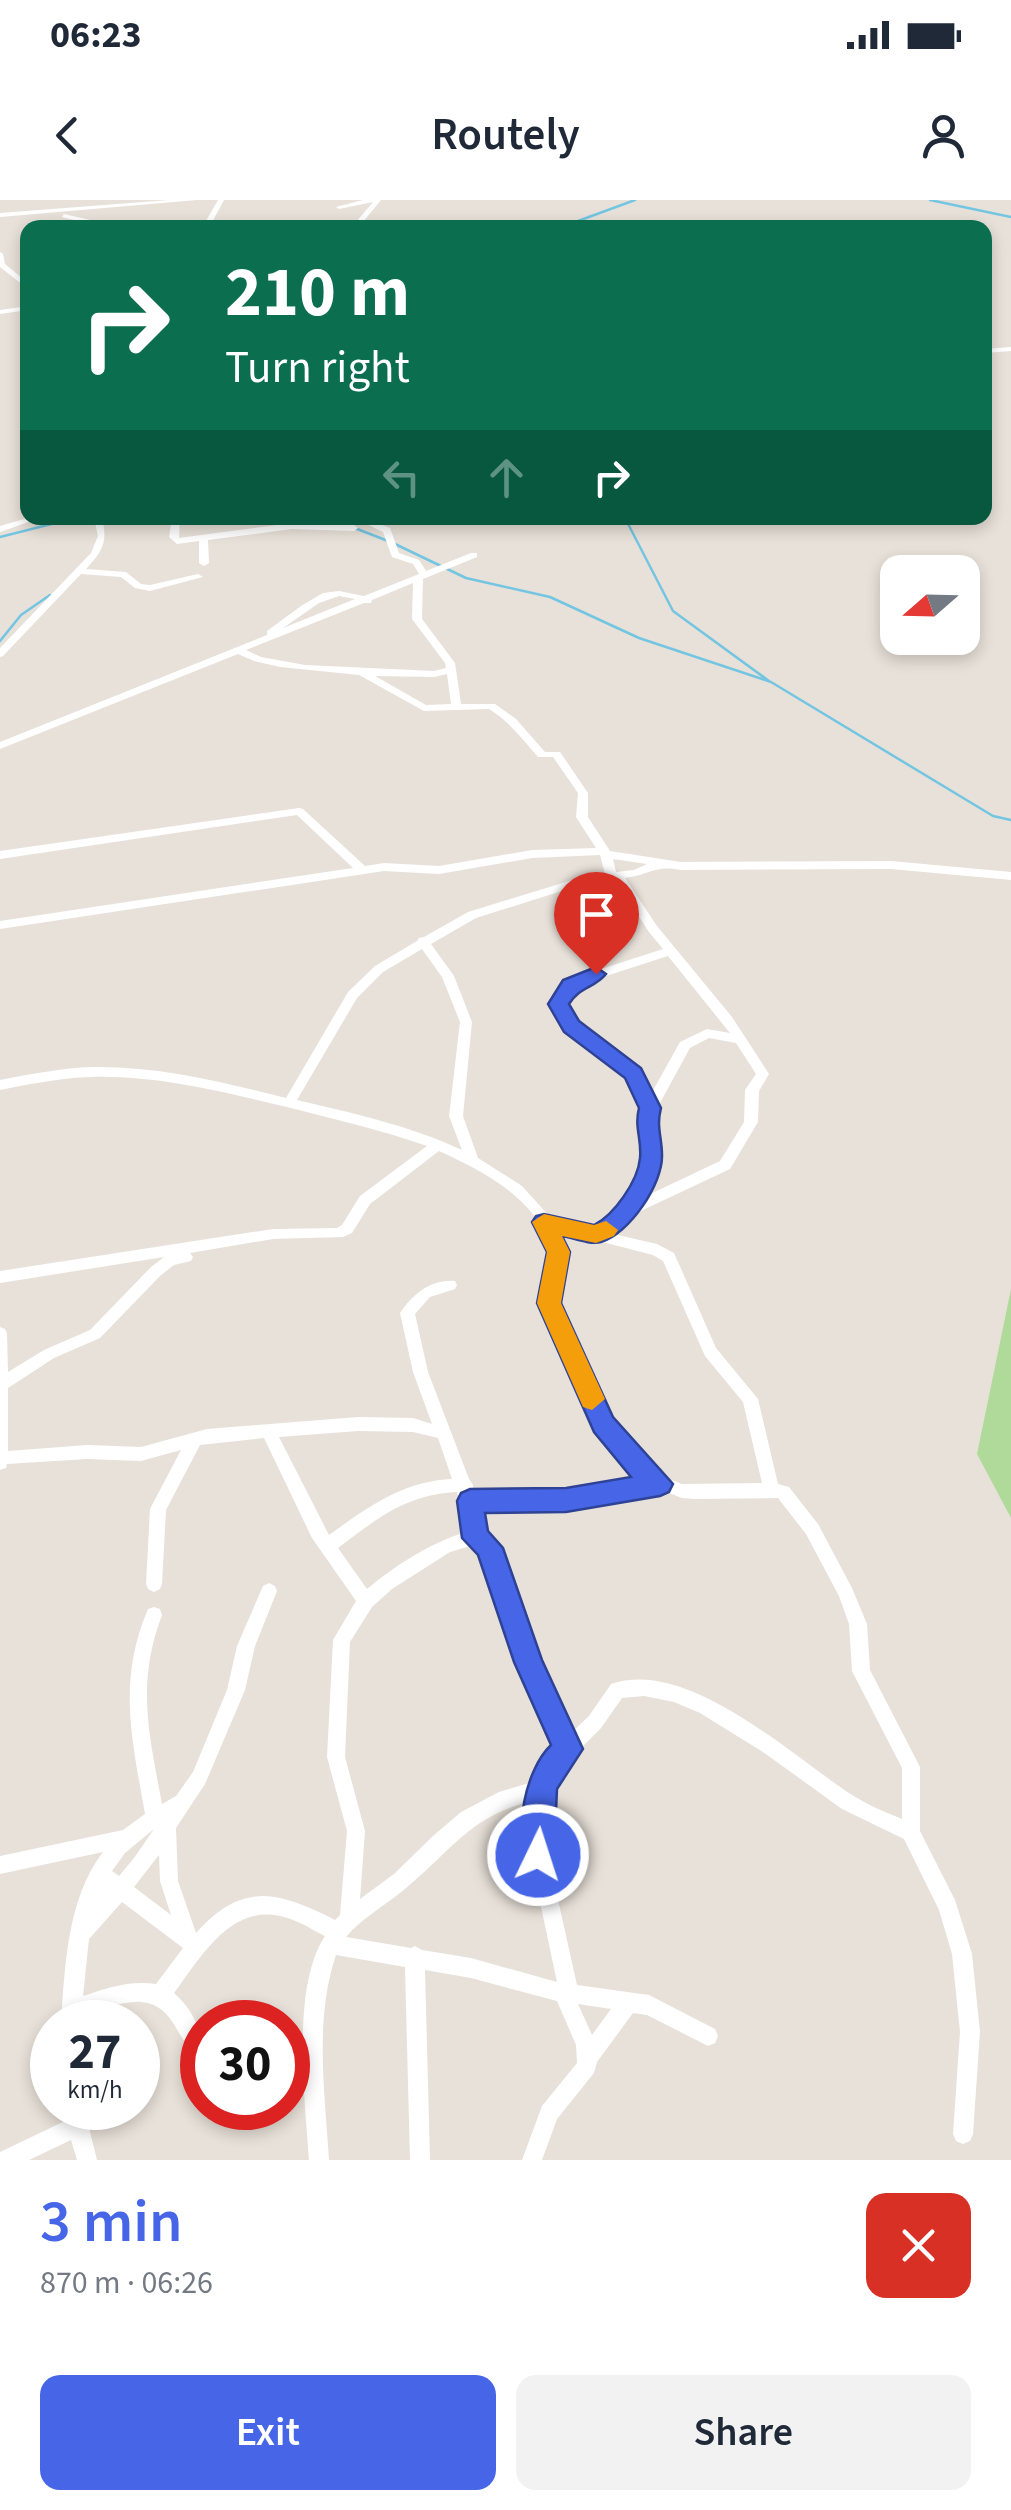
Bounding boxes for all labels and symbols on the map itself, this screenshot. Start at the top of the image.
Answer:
north arrow [880,555,980,655]
pin [554,872,639,975]
position arrow [486,1803,590,1907]
speed limit sign: 30 [180,2000,310,2130]

